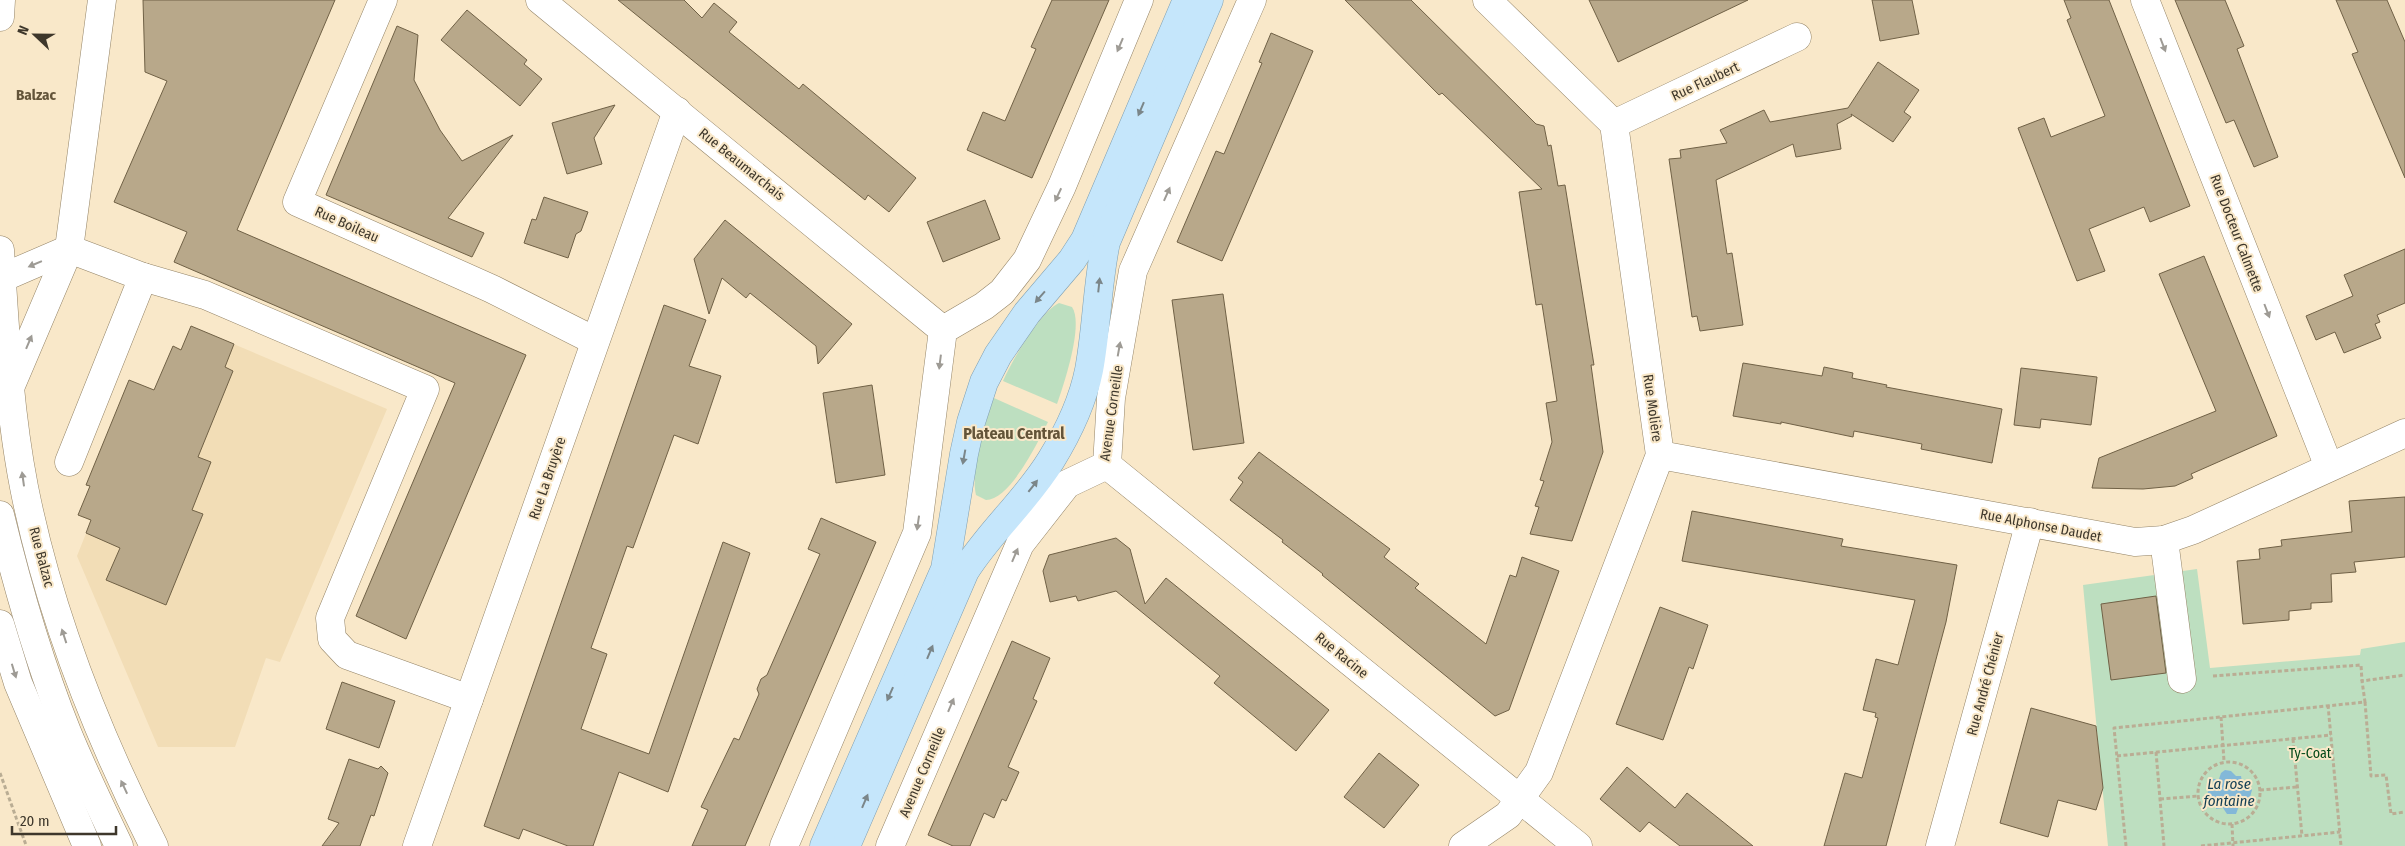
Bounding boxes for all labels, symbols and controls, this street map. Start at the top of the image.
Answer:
north arrow [10,10,60,60]
text: N [14,23,33,37]
one-way arrow [1116,38,1124,52]
one-way arrow [2160,38,2167,53]
street label: Rue Flaubert [1669,58,1742,105]
district label: Balzac [16,86,56,104]
one-way arrow [1136,102,1144,116]
street label: Rue Beaumarchais [695,125,788,204]
street label: Rue Docteur Calmette [2206,172,2267,294]
one-way arrow [1163,187,1171,201]
one-way arrow [1053,188,1061,202]
street label: Rue Boileau [312,203,381,246]
one-way arrow [28,261,42,269]
one-way arrow [1095,277,1103,293]
one-way arrow [1035,291,1046,304]
one-way arrow [2264,303,2271,318]
one-way arrow [26,335,34,349]
one-way arrow [1116,340,1124,356]
one-way arrow [936,355,944,371]
street label: Avenue Corneille [1096,364,1127,462]
street label: Rue Molière [1639,373,1666,443]
district label: Plateau Central [963,424,1065,443]
street label: Rue La Bruyère [525,435,570,521]
one-way arrow [959,450,967,466]
one-way arrow [19,470,27,486]
one-way arrow [1027,480,1038,493]
street label: Rue Alphonse Daudet [1979,505,2103,546]
one-way arrow [914,516,922,532]
street label: Rue Balzac [25,525,58,589]
one-way arrow [1012,548,1020,562]
one-way arrow [60,628,68,643]
street label: Rue Racine [1312,629,1372,682]
street label: Rue André Chénier [1964,631,2007,738]
one-way arrow [926,645,934,659]
one-way arrow [11,664,19,679]
one-way arrow [886,687,894,701]
one-way arrow [948,698,956,712]
street label: Avenue Corneille [896,724,949,820]
park label: Ty-Coat [2289,745,2332,762]
water label: La rose fontaine [2202,775,2255,810]
one-way arrow [120,780,128,794]
one-way arrow [862,794,870,808]
scale bar [12,804,116,836]
text: 20 m [20,812,50,830]

